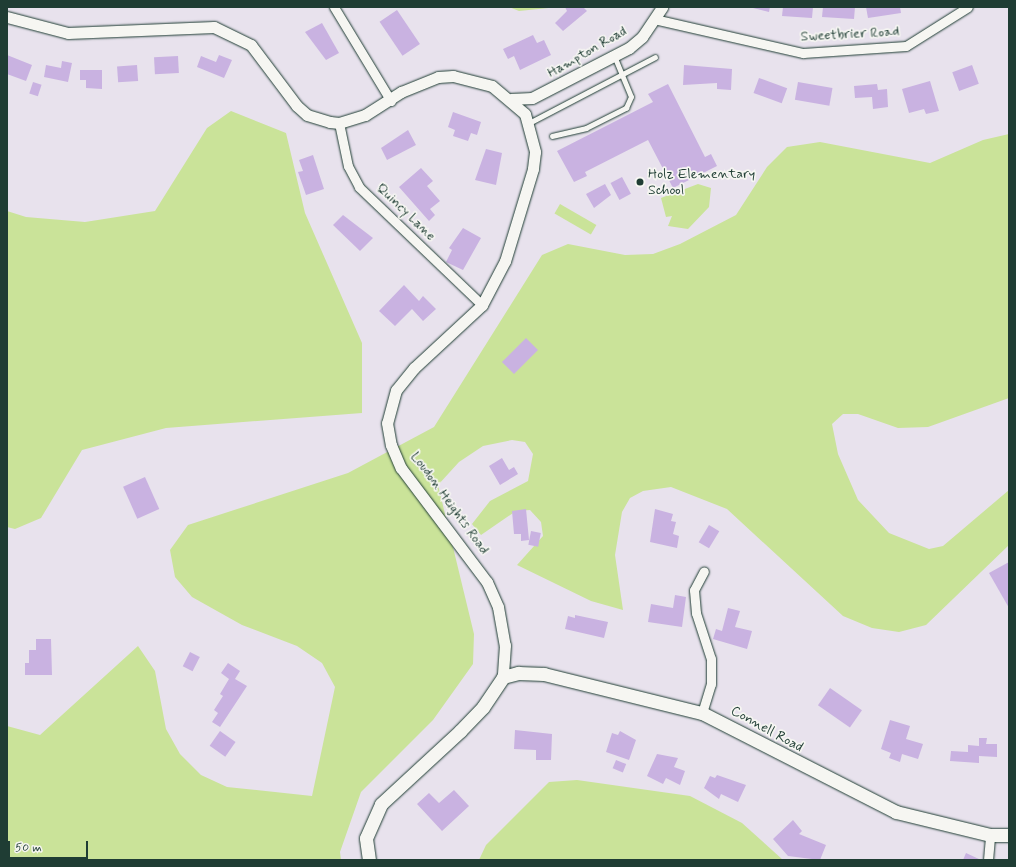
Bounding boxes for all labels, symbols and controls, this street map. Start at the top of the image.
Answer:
street label: Hampton Road [545,23,629,81]
street label: Sweetbrier Road [801,23,899,45]
place label: Holz Elementary School [648,166,754,198]
marker: Holz Elementary School [635,177,645,187]
street label: Quincy Lane [373,180,439,244]
street label: Loudon Heights Road [407,448,493,558]
street label: Connell Road [728,702,806,756]
scale bar [10,833,90,859]
text: 50 m [15,840,42,856]

